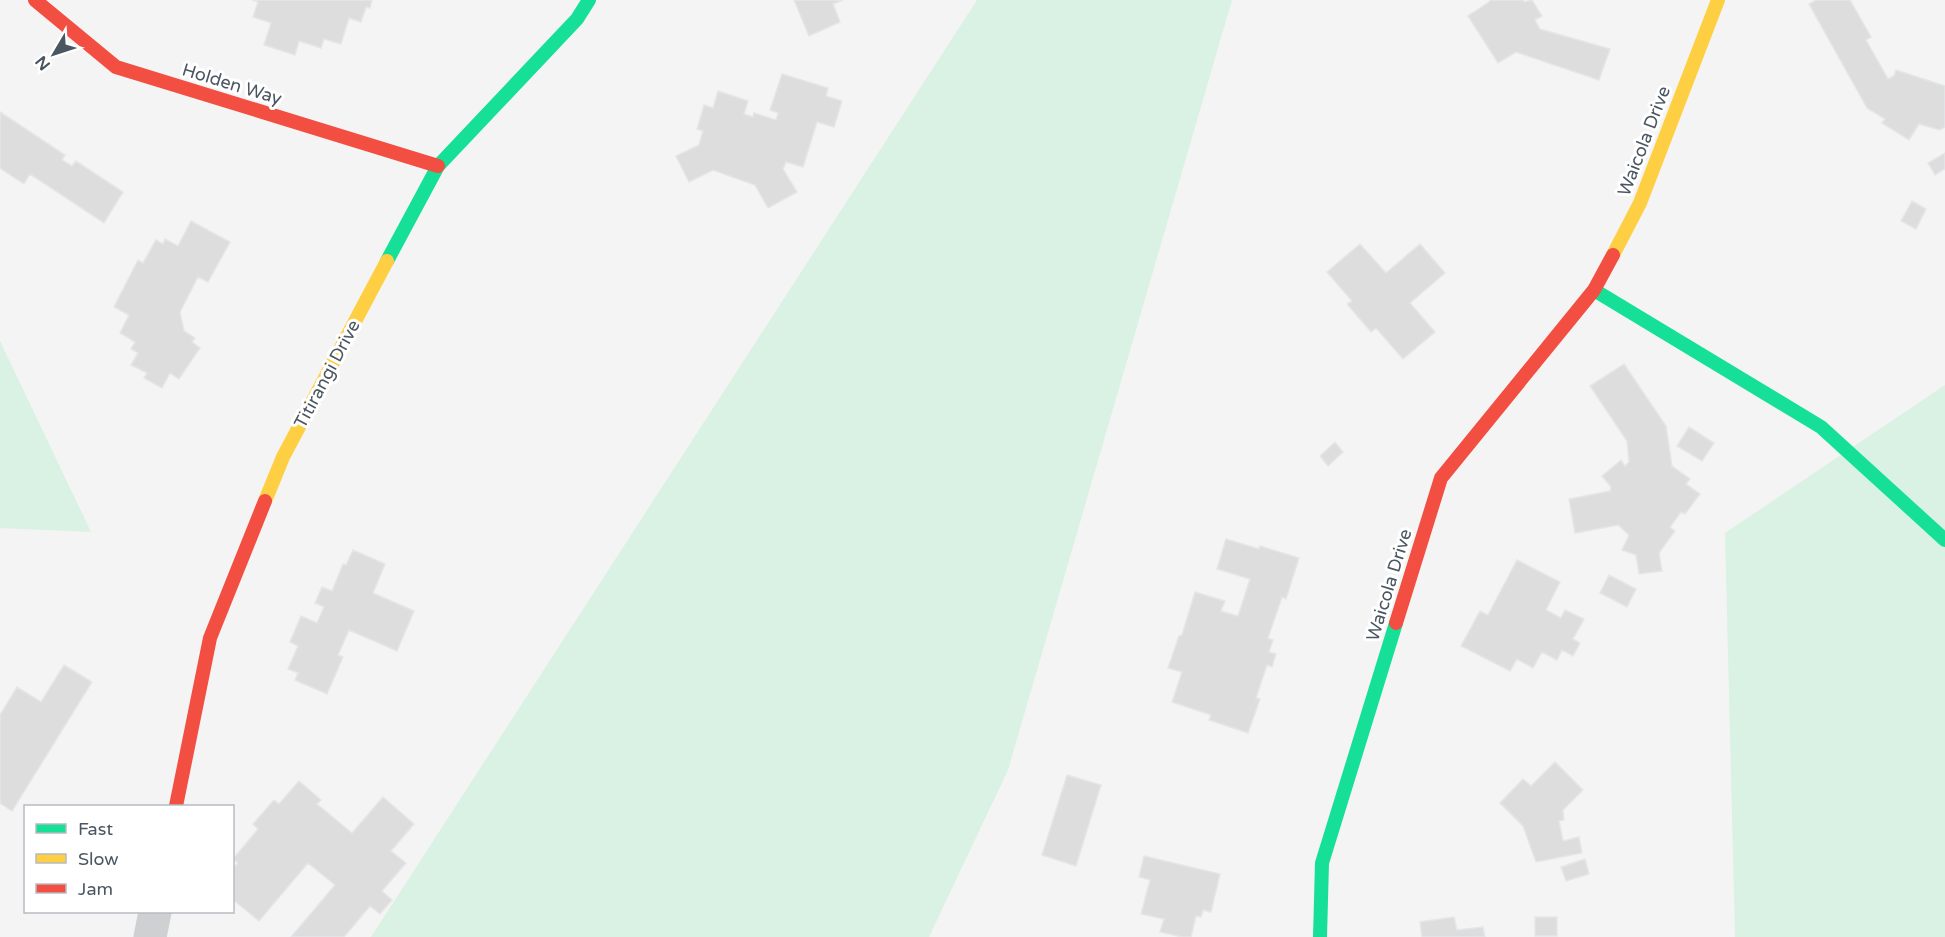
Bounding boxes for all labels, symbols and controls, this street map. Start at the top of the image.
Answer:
north arrow [24,24,84,84]
text: N [31,52,55,74]
street label: Holden Way [180,58,285,110]
street label: Waicola Drive [1613,83,1675,199]
street label: Titirangi Drive [289,316,365,432]
street label: Waicola Drive [1362,526,1416,644]
legend [24,805,234,913]
text: Fast [78,818,113,840]
text: Slow [78,848,119,870]
text: Jam [78,878,113,900]

